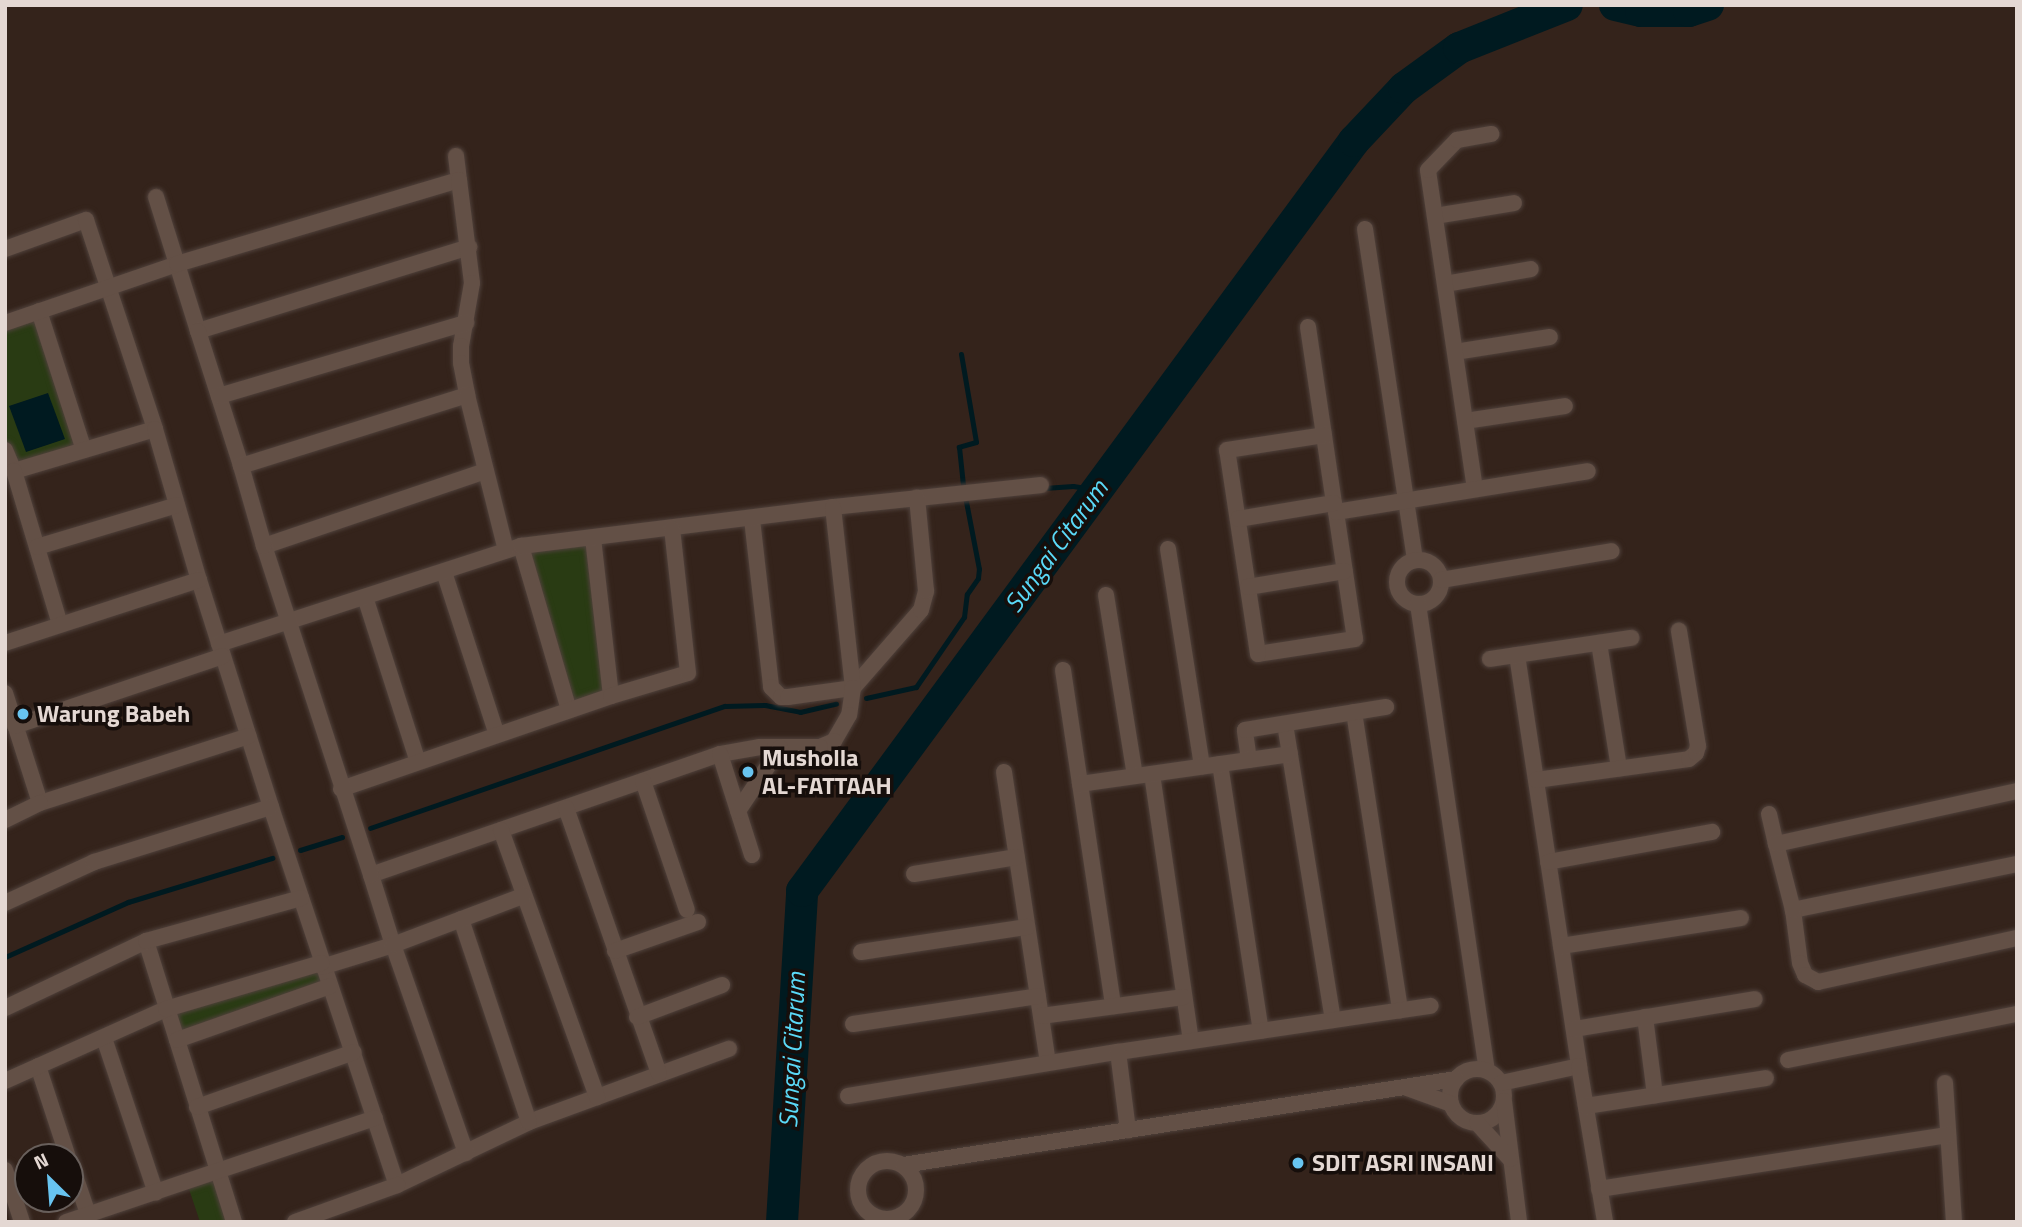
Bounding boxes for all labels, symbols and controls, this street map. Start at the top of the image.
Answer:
water label: Sungai Citarum [997,474,1115,618]
place label: Warung Babeh [37,700,190,728]
marker: Warung Babeh [15,706,31,722]
place label: Musholla AL-FATTAAH [762,744,892,800]
marker: Musholla AL-FATTAAH [740,764,756,780]
water label: Sungai Citarum [772,971,812,1129]
north arrow [14,1143,84,1213]
text: N [29,1144,53,1176]
place label: SDIT ASRI INSANI [1312,1149,1494,1177]
marker: SDIT ASRI INSANI [1290,1155,1306,1171]

